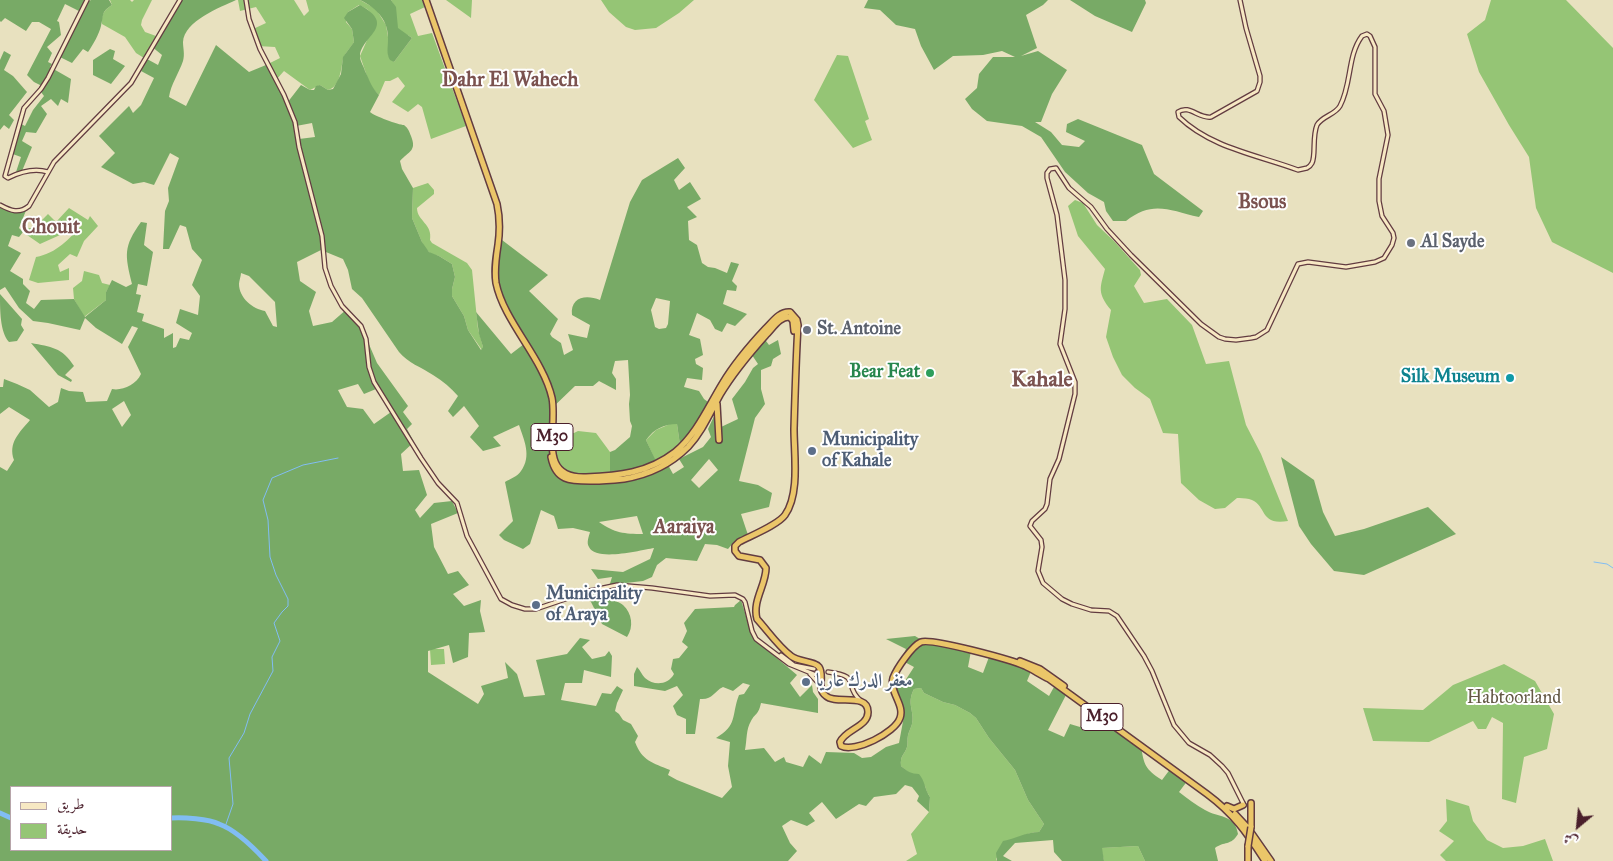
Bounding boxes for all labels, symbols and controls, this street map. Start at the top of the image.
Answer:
district label: Dahr El Wahech [442,69,578,93]
district label: Bsous [1238,191,1286,215]
district label: Chouit [22,216,80,240]
place label: Al Sayde [1421,232,1484,254]
marker: Al Sayde [1405,237,1417,249]
place label: St. Antoine [817,319,901,341]
marker: St. Antoine [801,324,813,336]
place label: Bear Feat [850,362,920,384]
marker: Bear Feat [924,367,936,379]
place label: Silk Museum [1401,367,1500,389]
district label: Kahale [1011,368,1073,394]
marker: Silk Museum [1504,372,1516,384]
road number: M30 [531,424,573,451]
place label: Municipality of Kahale [822,430,918,472]
marker: Municipality of Kahale [806,445,818,457]
district label: Aaraiya [654,516,714,540]
place label: Municipality of Araya [546,584,642,626]
marker: Municipality of Araya [530,599,542,611]
place label: مغفر الدرك عاريا [816,671,913,693]
marker: مغفر الدرك عاريا [800,676,812,688]
park label: Habtoorland [1467,688,1561,710]
road number: M30 [1081,704,1123,730]
legend [10,786,172,851]
text: طريق [57,795,84,813]
north arrow [1553,801,1603,851]
text: حديقة [57,820,87,838]
text: ش [1561,829,1581,850]

